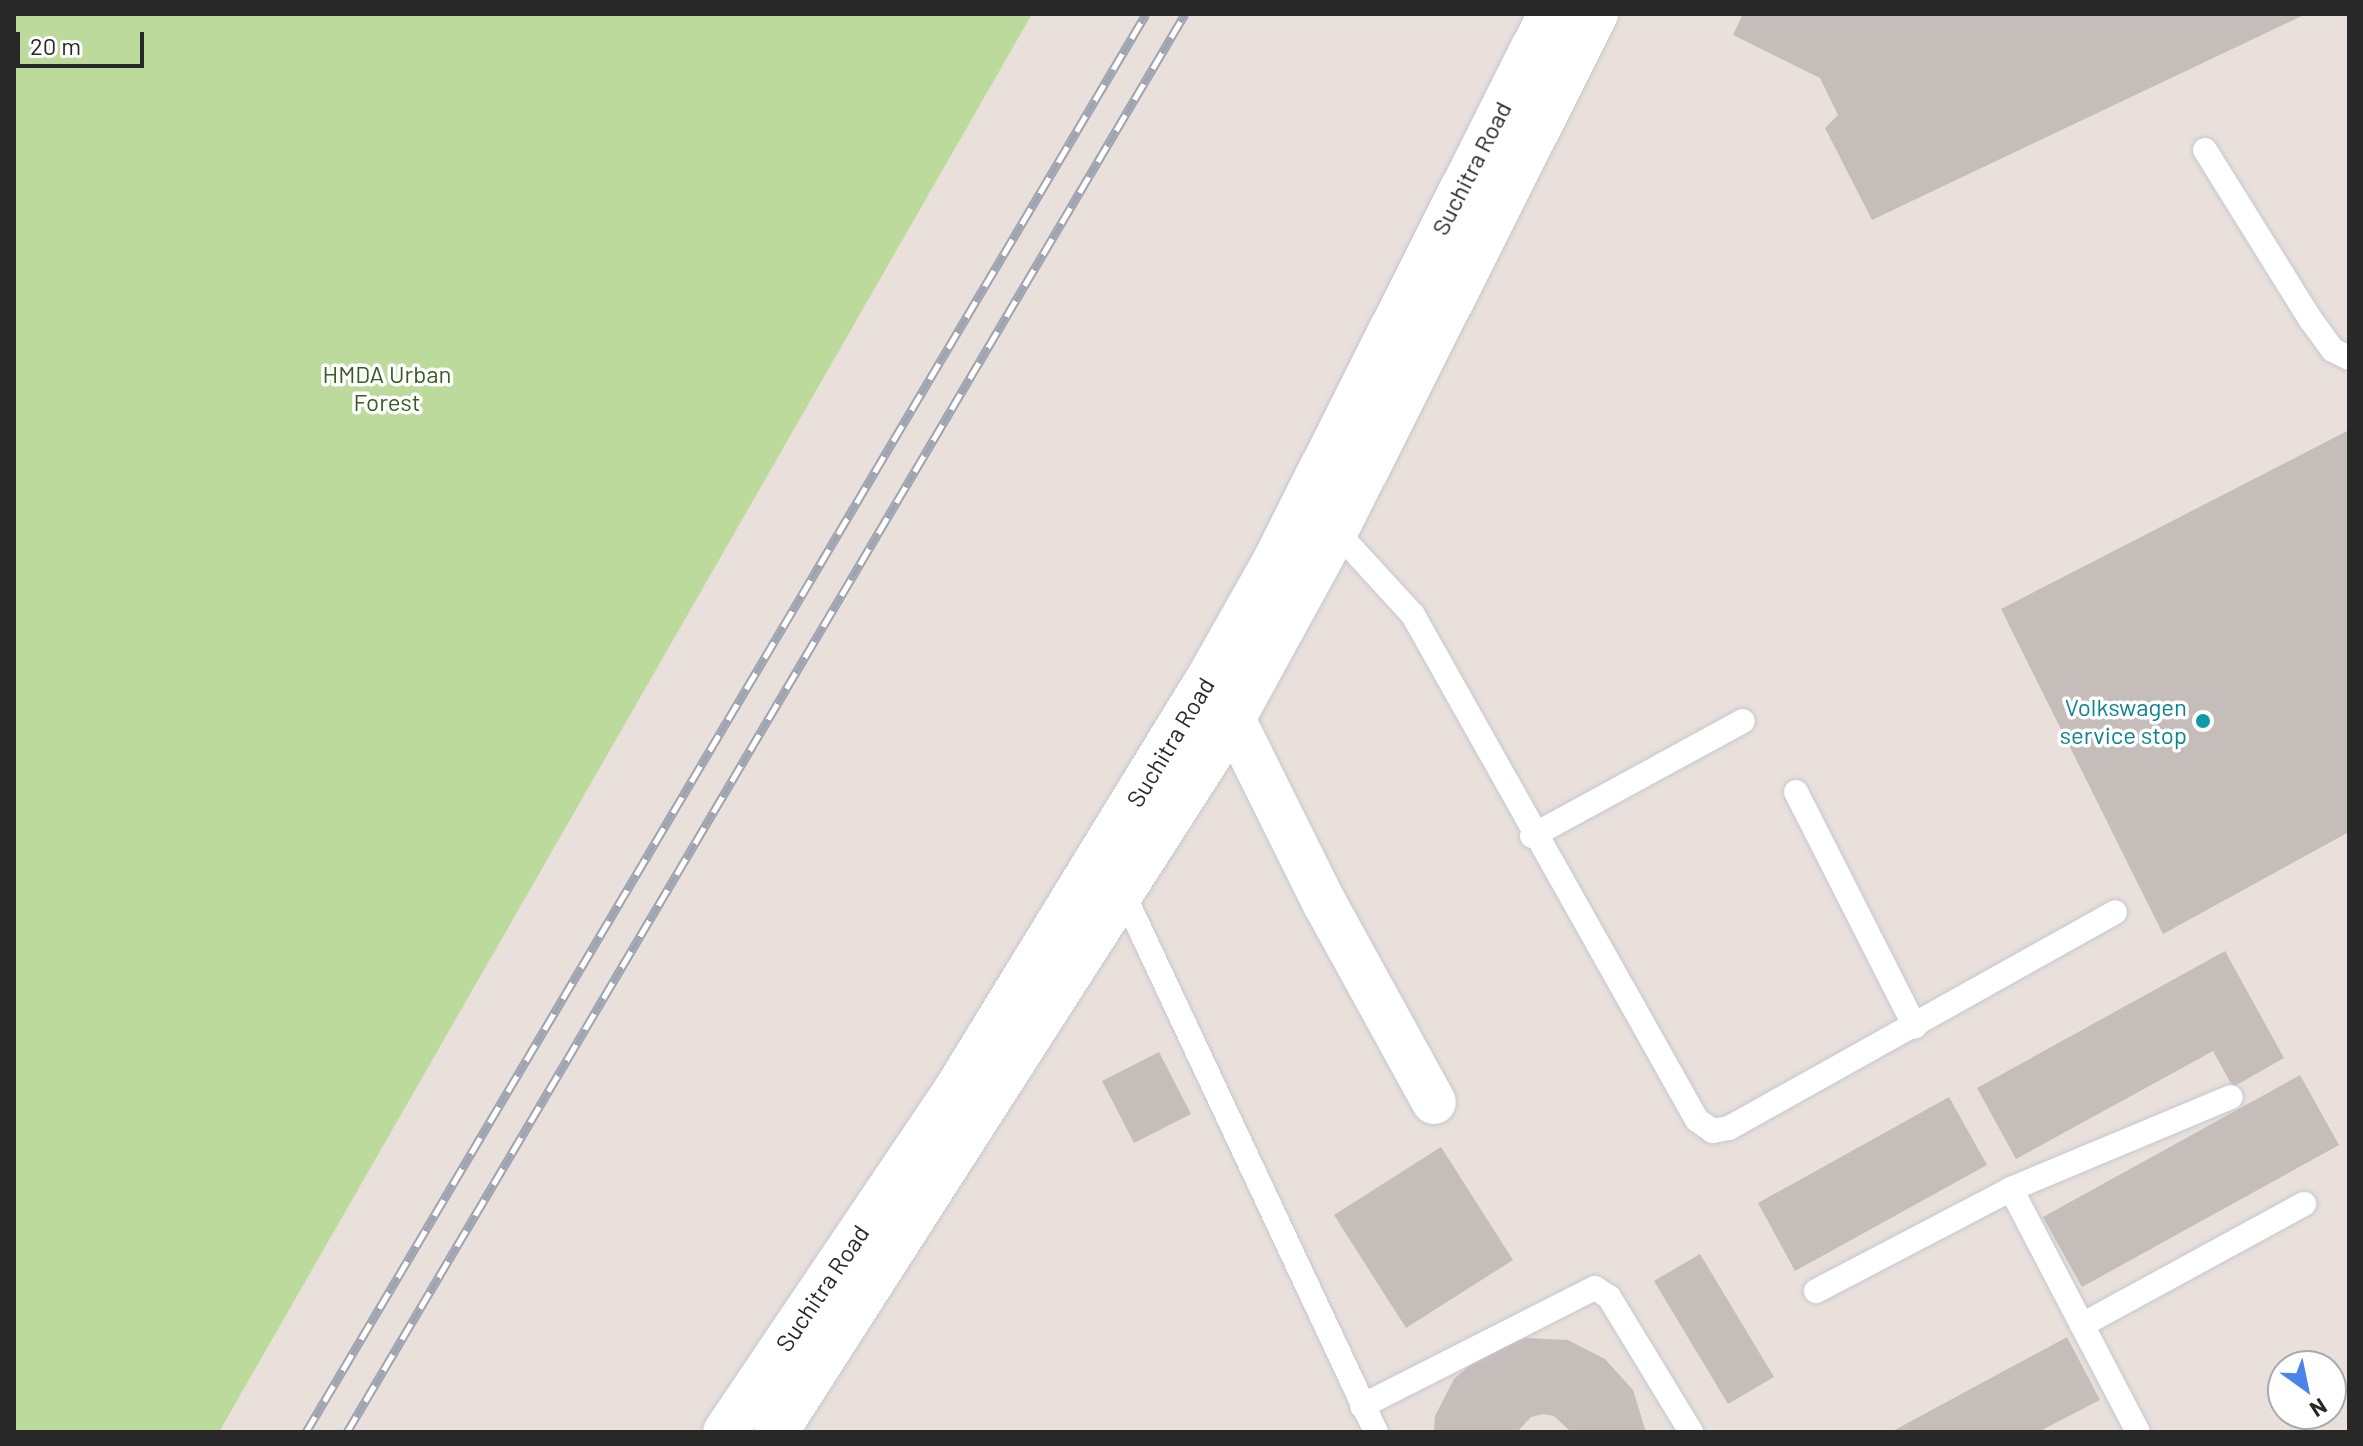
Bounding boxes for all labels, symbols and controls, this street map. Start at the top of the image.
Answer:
scale bar [20,16,148,66]
text: 20 m [30,31,81,60]
street label: Suchitra Road [1425,96,1517,240]
park label: HMDA Urban Forest [322,360,452,416]
street label: Suchitra Road [1120,672,1220,812]
place label: Volkswagen service stop [2060,693,2187,749]
marker: Volkswagen service stop [2194,712,2212,730]
street label: Suchitra Road [769,1219,875,1357]
north arrow [2267,1350,2347,1430]
text: N [2306,1394,2332,1423]

